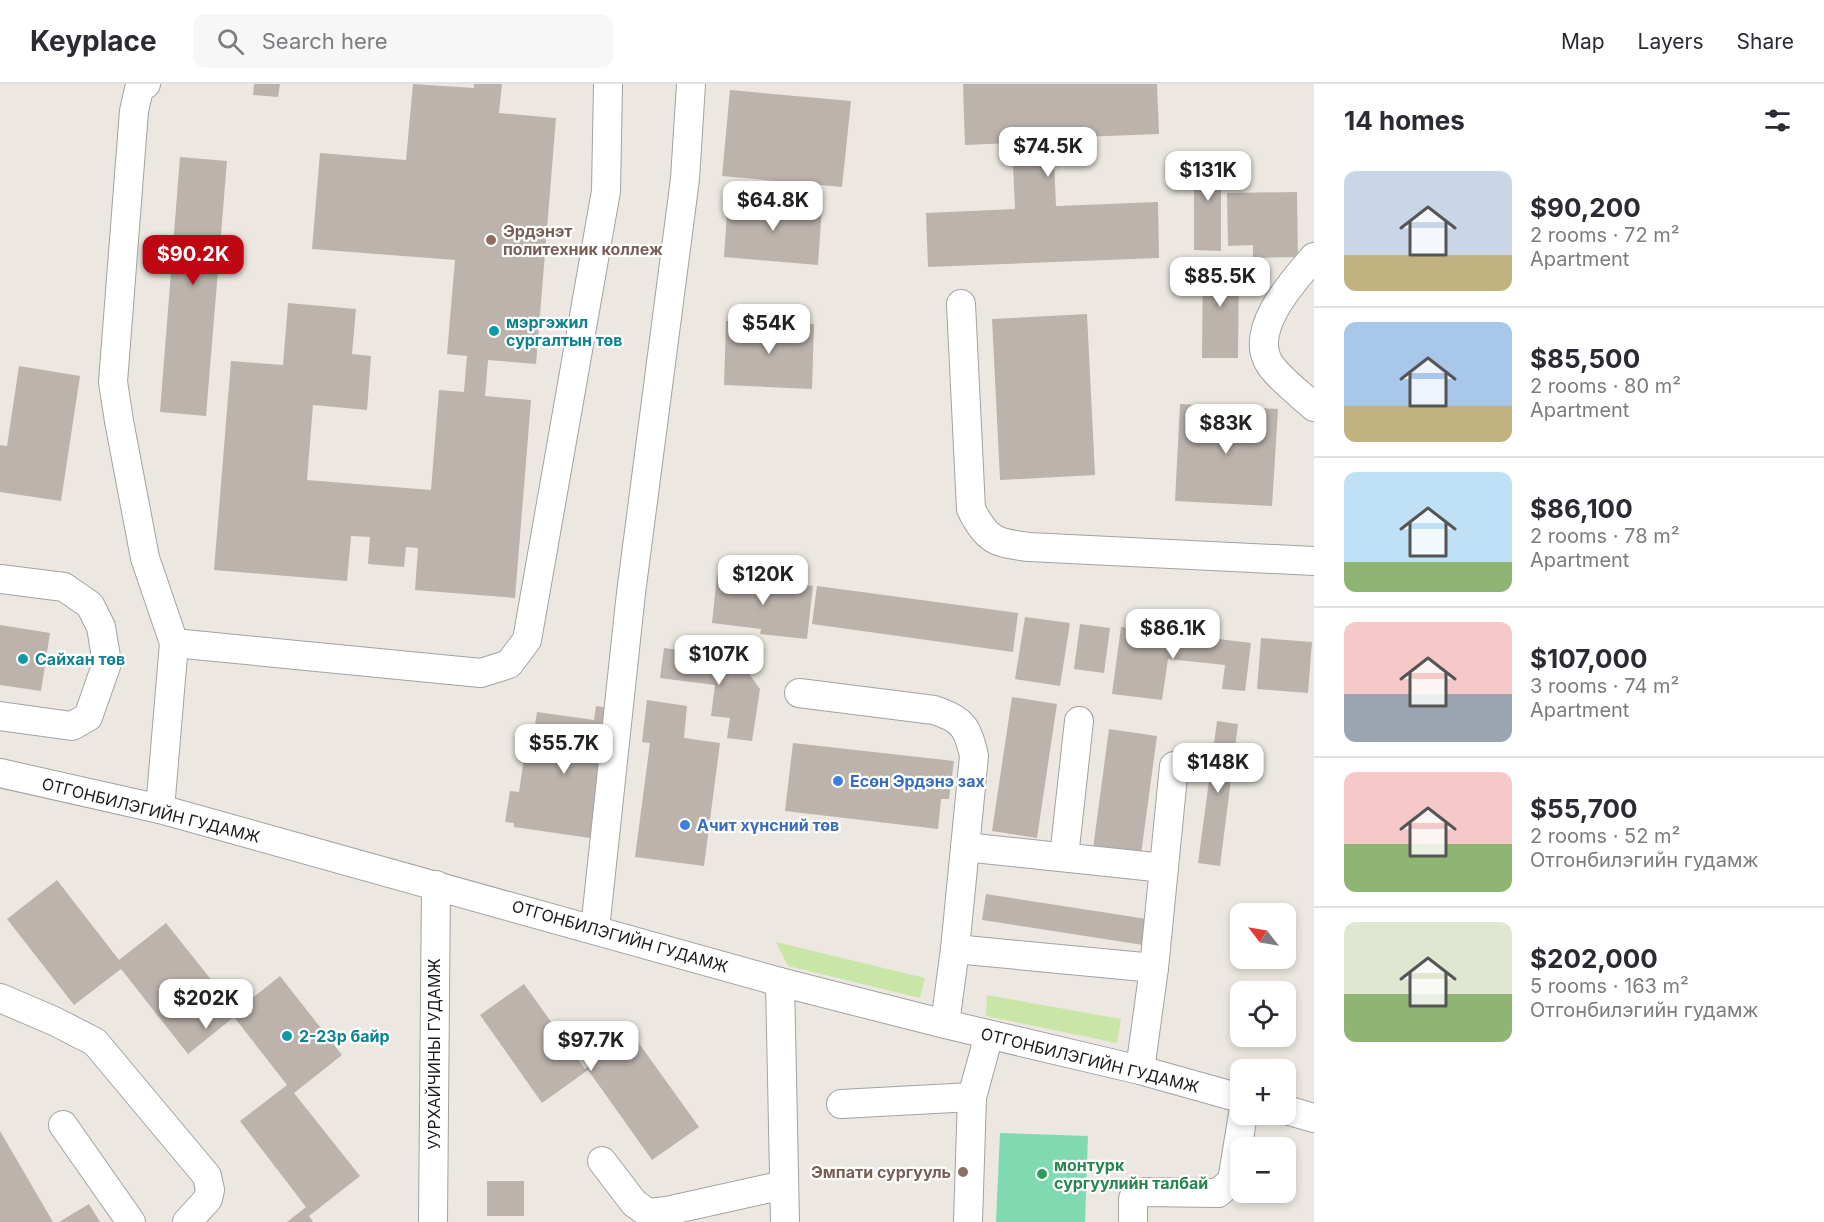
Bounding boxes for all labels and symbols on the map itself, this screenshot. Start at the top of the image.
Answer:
pin: $74.5K [999,127,1097,178]
pin: $131K [1166,151,1250,202]
pin: $64.8K [724,181,822,232]
place label: Эрдэнэт политехник коллеж [503,221,663,259]
marker: Эрдэнэт политехник коллеж [484,233,498,247]
pin: $90.2K [144,235,242,286]
pin: $85.5K [1171,257,1269,308]
pin: $54K [733,304,805,355]
place label: мэргэжил сургалтын төв [506,312,623,350]
marker: мэргэжил сургалтын төв [487,324,501,338]
pin: $83K [1190,404,1262,455]
pin: $120K [721,555,805,606]
pin: $86.1K [1124,609,1222,660]
pin: $107K [677,635,761,686]
place label: Сайхан төв [35,649,125,669]
marker: Сайхан төв [16,652,30,666]
pin: $55.7K [515,724,613,775]
pin: $148K [1176,743,1260,794]
place label: Есөн Эрдэнэ зах [850,771,985,791]
street label: ОТГОНБИЛЭГИЙН ГУДАМЖ [40,773,262,847]
marker: Есөн Эрдэнэ зах [831,774,845,788]
place label: Ачит хүнсний төв [697,815,839,835]
marker: Ачит хүнсний төв [678,818,692,832]
street label: ОТГОНБИЛЭГИЙН ГУДАМЖ [510,896,730,976]
north arrow [1230,903,1296,969]
street label: УУРХАЙЧИНЫ ГУДАМЖ [424,958,444,1150]
pin: $202K [164,979,248,1030]
pin: $97.7K [542,1021,640,1072]
street label: ОТГОНБИЛЭГИЙН ГУДАМЖ [979,1023,1201,1097]
place label: 2-23р байр [299,1026,390,1046]
marker: 2-23р байр [280,1029,294,1043]
place label: монтурк сургуулийн талбай [1054,1155,1208,1193]
place label: Эмпати сургууль [811,1162,951,1182]
marker: Эмпати сургууль [956,1165,970,1179]
marker: монтурк сургуулийн талбай [1035,1167,1049,1181]

